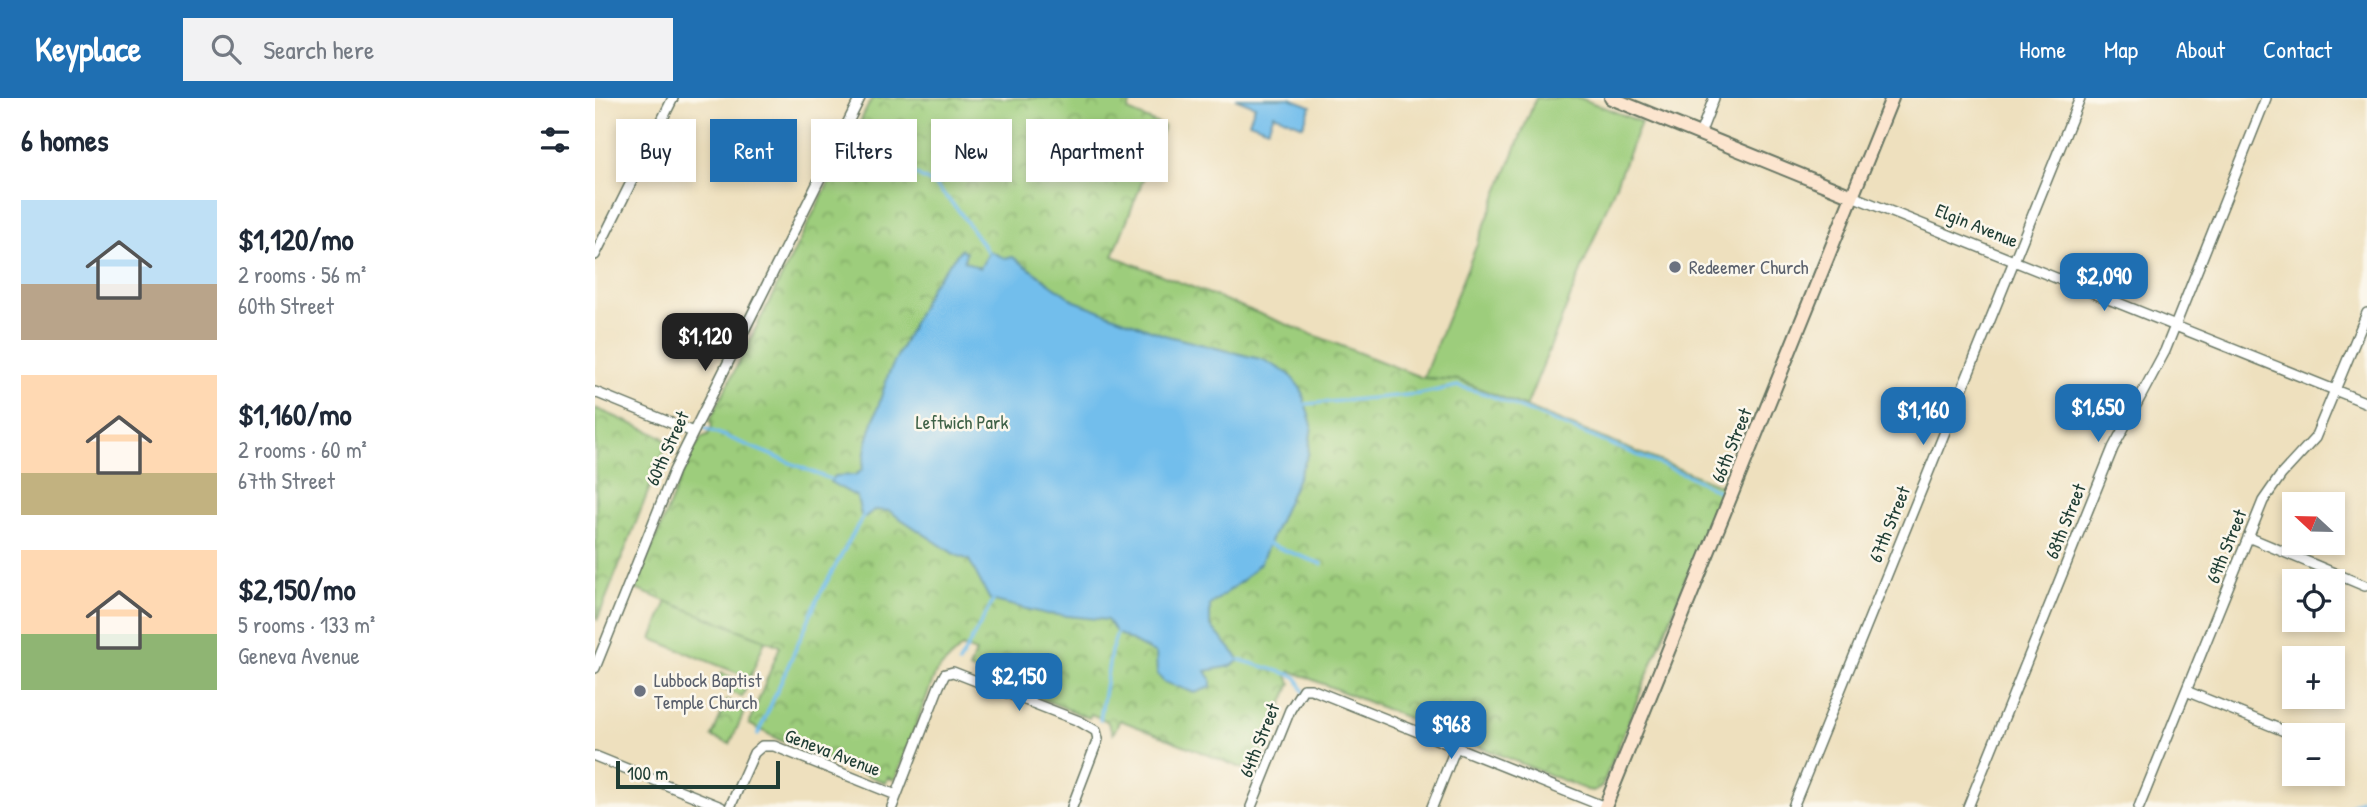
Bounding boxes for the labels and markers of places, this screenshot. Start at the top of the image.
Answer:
place label: Redeemer Church [1689,254,1809,280]
pin: $2,090 [2047,254,2161,313]
marker: Redeemer Church [1667,259,1683,275]
pin: $1,120 [648,314,762,373]
pin: $1,650 [2041,384,2155,444]
pin: $1,160 [1866,388,1980,447]
pin: $2,150 [962,654,1076,713]
place label: Lubbock Baptist Temple Church [654,667,762,715]
marker: Lubbock Baptist Temple Church [632,683,648,699]
pin: $968 [1410,702,1492,761]

